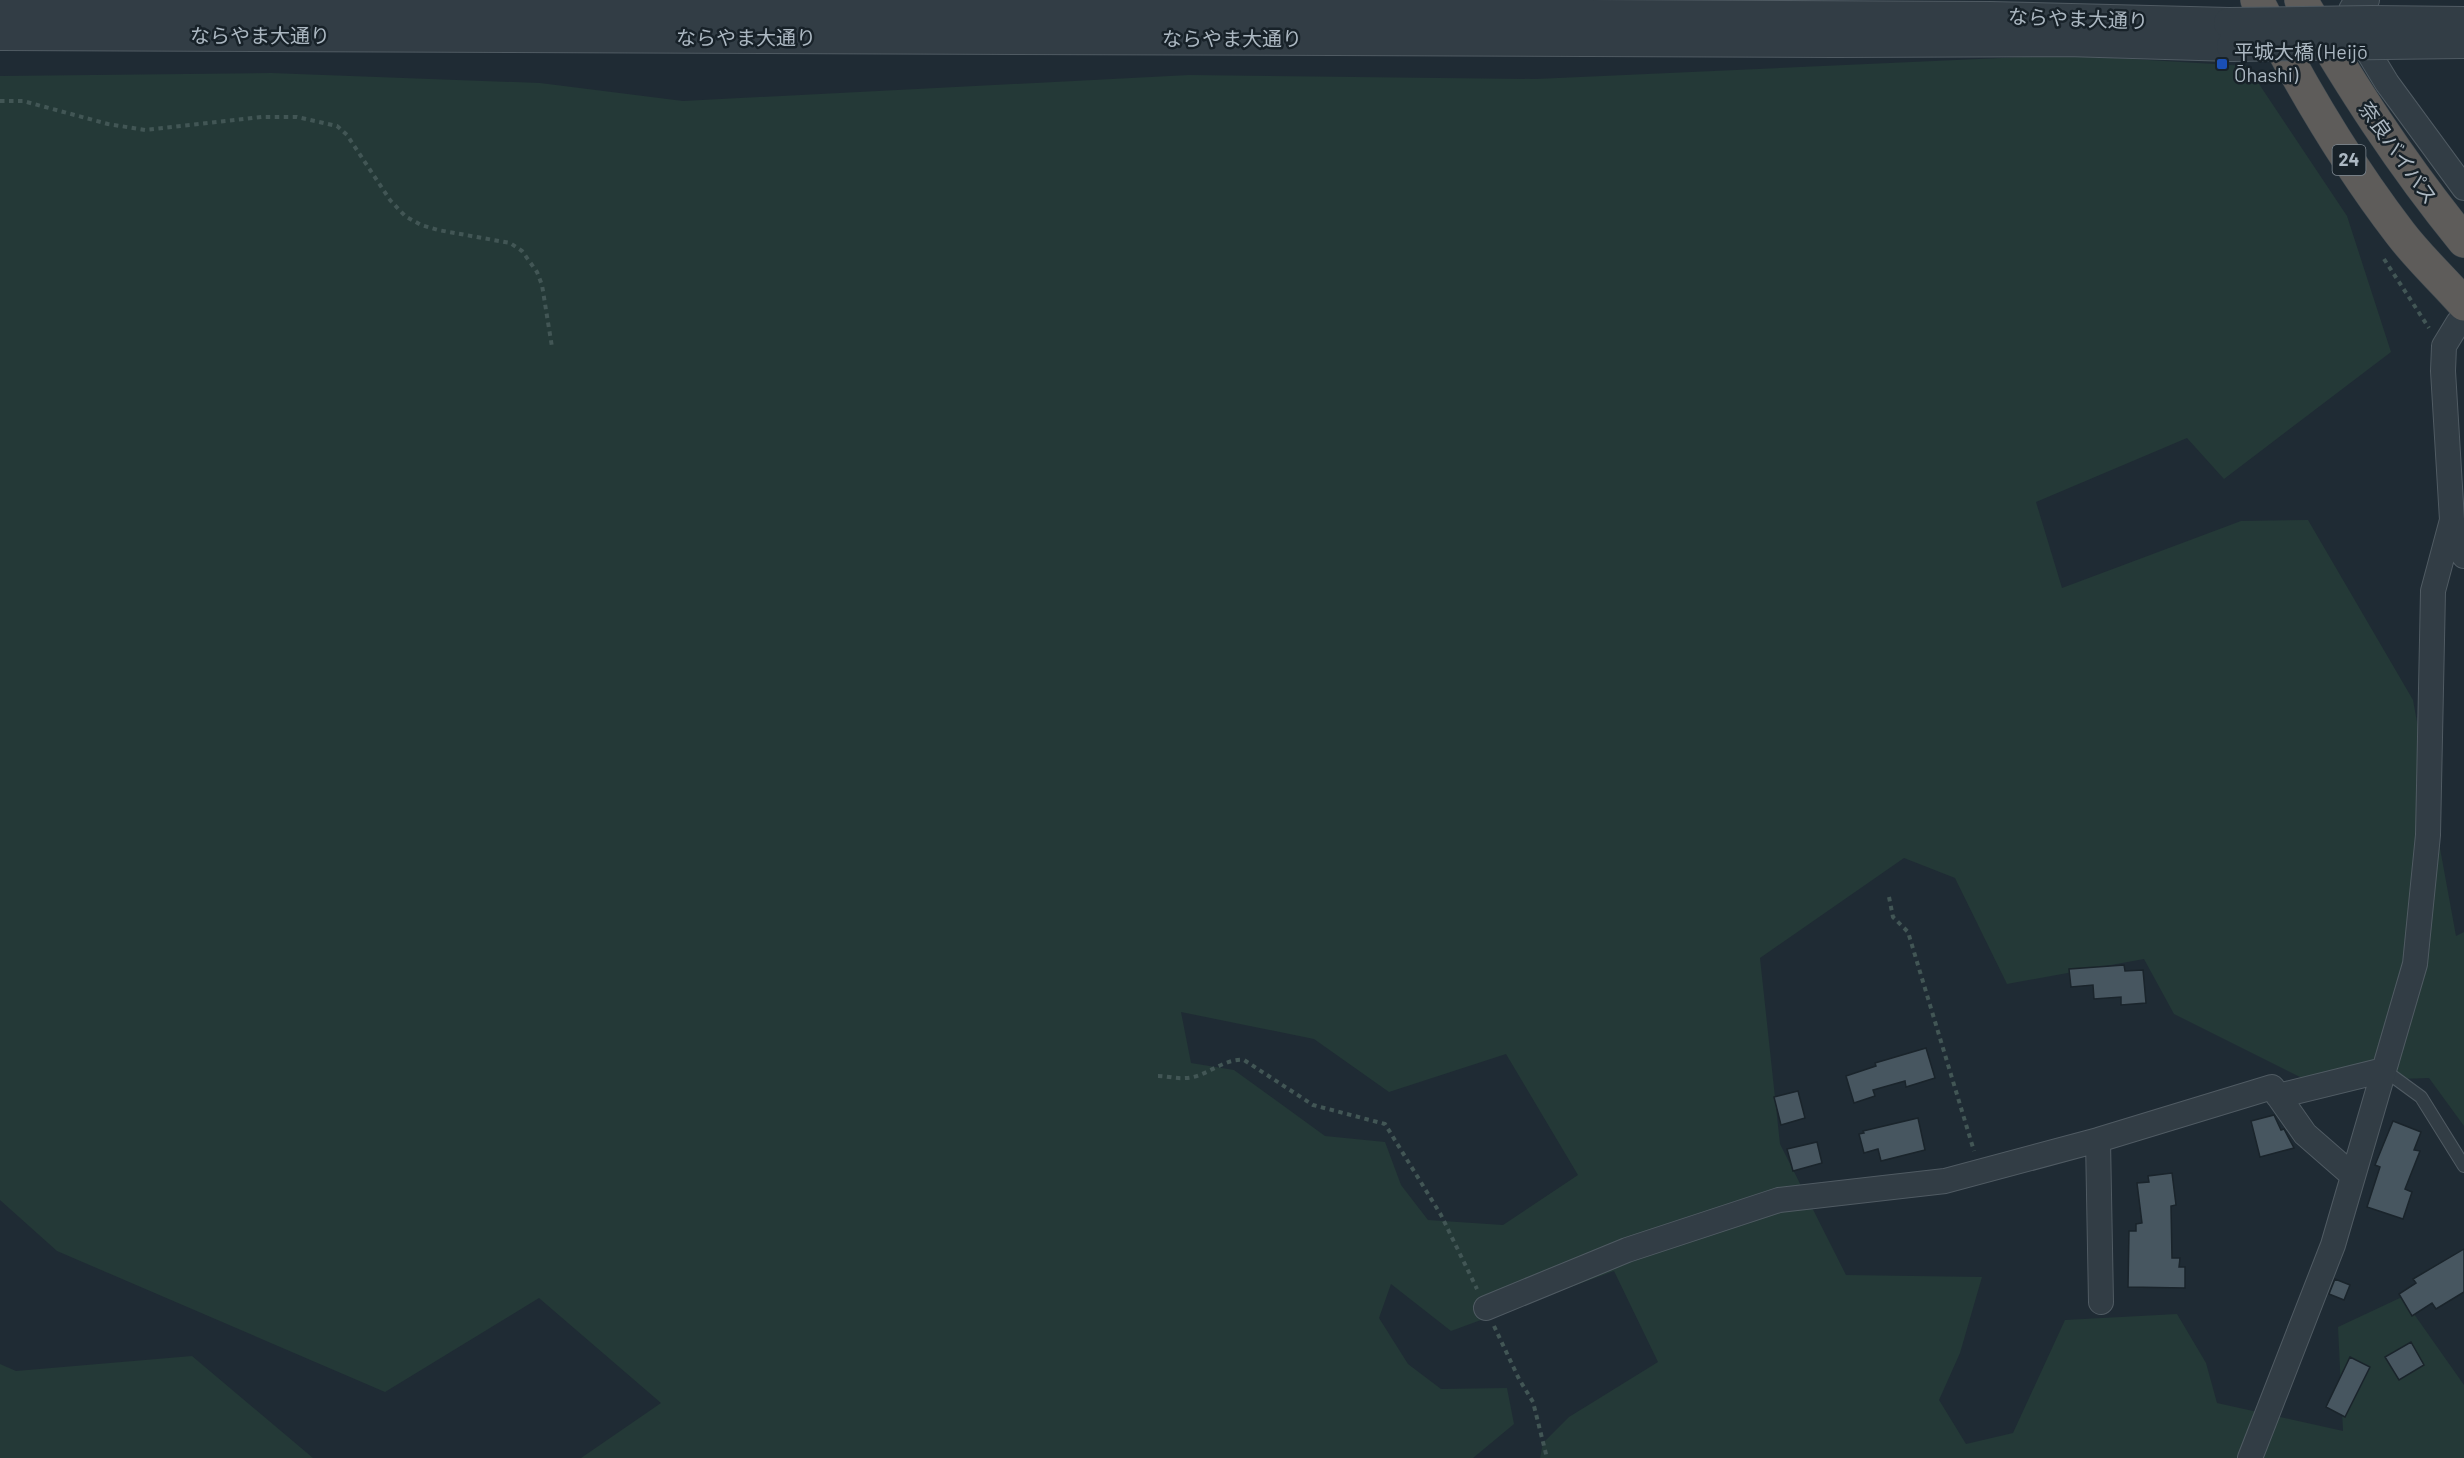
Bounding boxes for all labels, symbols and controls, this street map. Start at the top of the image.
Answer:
street label: ならやま大通り [2008,4,2148,32]
street label: ならやま大通り [190,23,330,47]
street label: ならやま大通り [676,25,816,49]
street label: ならやま大通り [1162,26,1302,50]
place label: 平城大橋 (Heijō Ōhashi) [2234,39,2368,86]
marker: 平城大橋 (Heijō Ōhashi) [2215,57,2229,71]
street label: 奈良バイパス [2355,97,2443,208]
road number: 24 [2332,145,2366,175]

